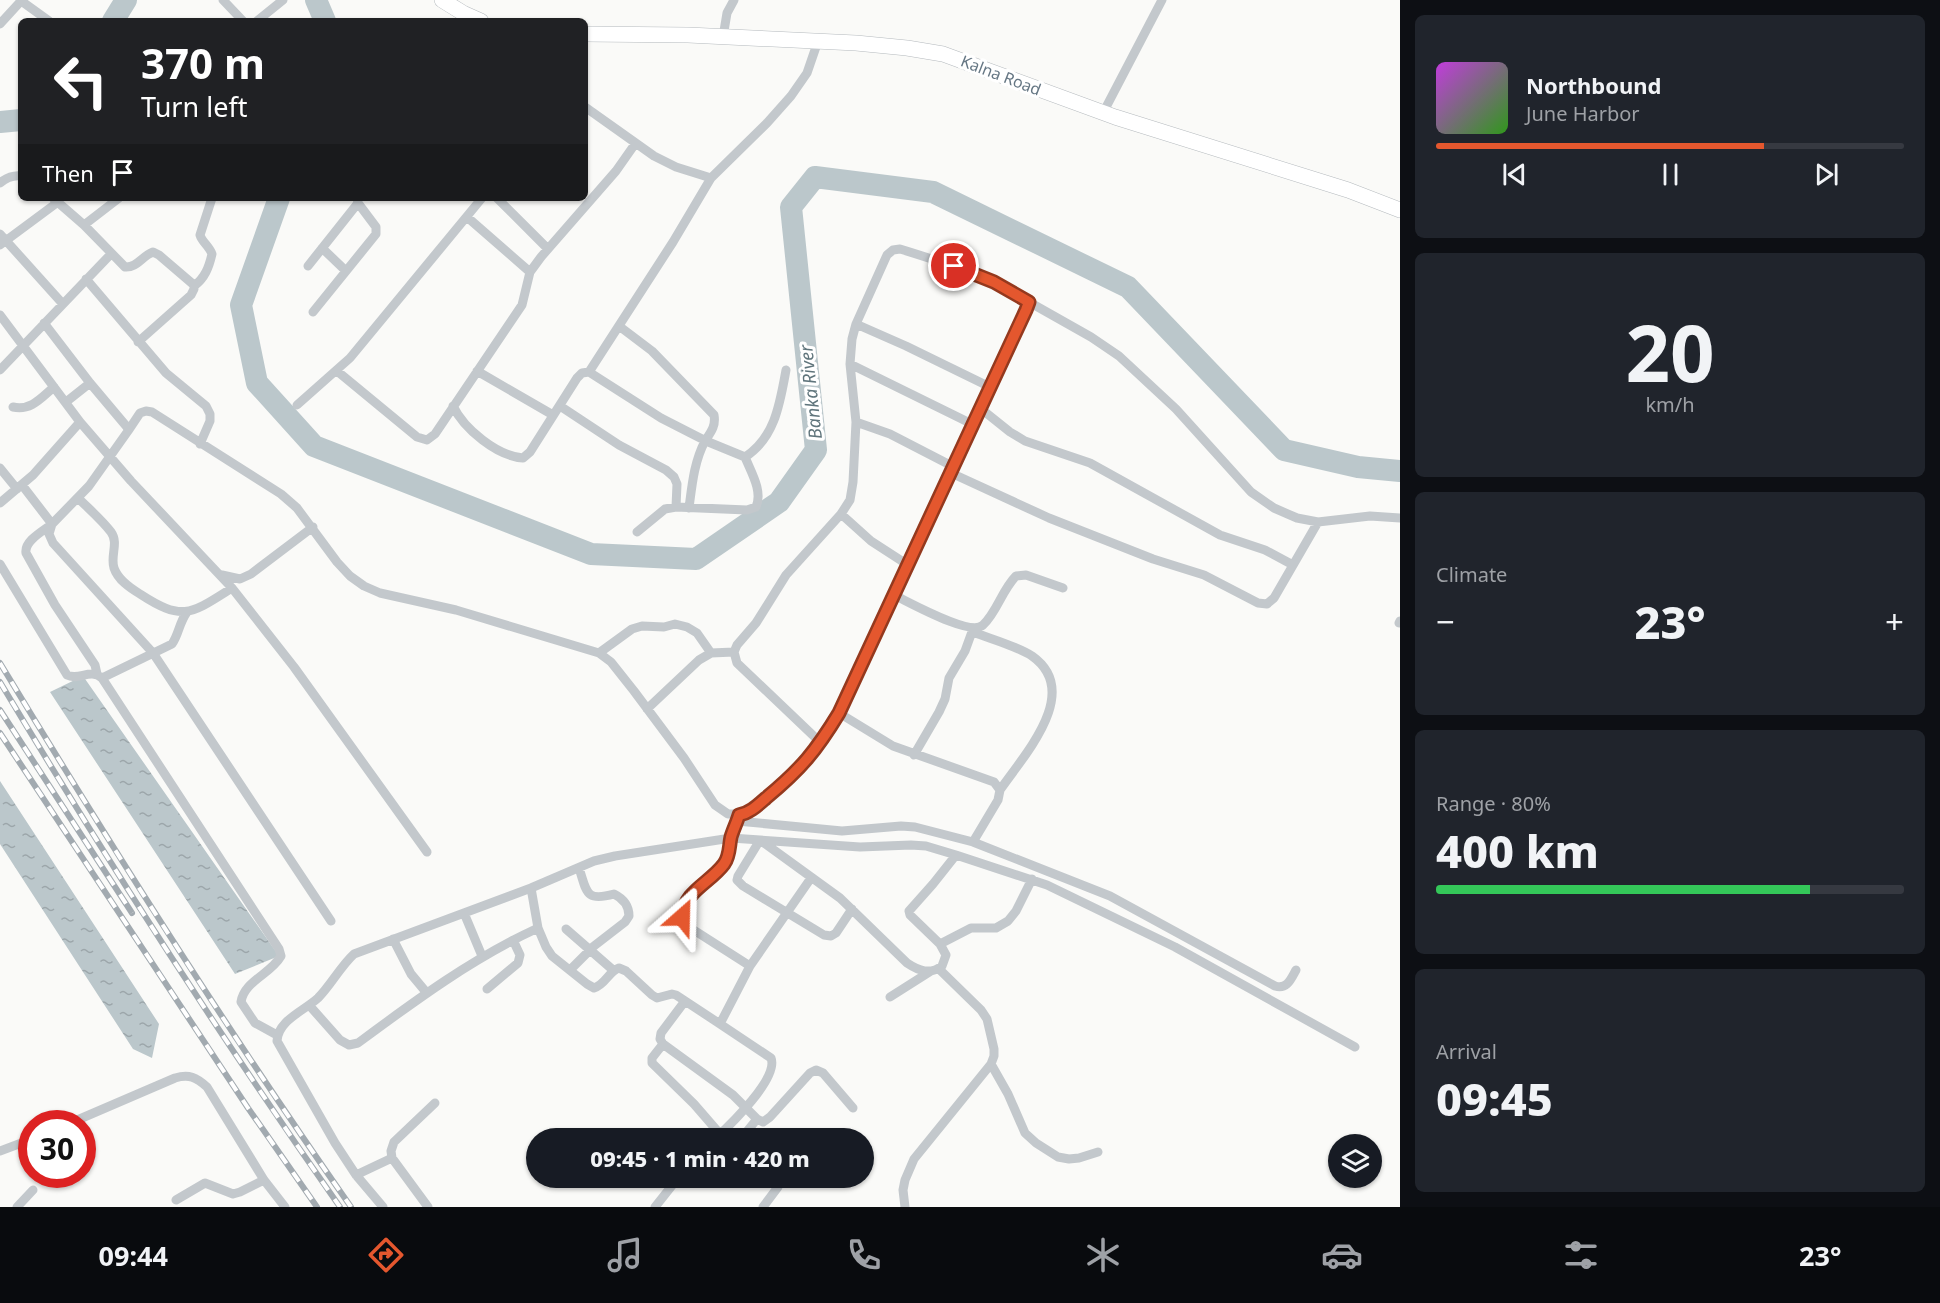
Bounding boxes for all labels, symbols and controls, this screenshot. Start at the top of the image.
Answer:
text: 370 m [141,34,265,91]
icon: left [42,42,120,120]
street label: Kalna Road [958,50,1044,100]
text: Northbound [1526,70,1661,100]
text: Turn left [141,88,247,125]
text: June Harbor [1526,100,1640,127]
icon: arrive [106,156,139,189]
text: Then [42,158,94,188]
icon: previous [1498,158,1531,191]
icon: pause [1654,158,1687,191]
icon: next [1810,158,1843,191]
pin [928,240,979,291]
icon: arrive [937,249,970,282]
text: 20 [1625,299,1715,405]
water label: Banka River [793,343,827,440]
text: km/h [1645,391,1695,418]
text: Climate [1436,561,1507,588]
text: 23° [1634,591,1706,652]
text: − [1436,599,1455,644]
text: + [1885,599,1904,644]
text: Range · 80% [1436,790,1551,817]
text: 400 km [1436,820,1599,881]
position arrow [650,885,714,949]
text: Arrival [1436,1038,1497,1065]
text: 09:45 [1436,1068,1553,1129]
speed limit sign: 30 [18,1110,96,1188]
map controls [1328,1134,1382,1188]
button: layers [1328,1134,1382,1188]
text: 09:45 · 1 min · 420 m [590,1143,810,1173]
icon: directions [365,1234,407,1276]
icon: music [604,1234,646,1276]
icon: phone [843,1234,885,1276]
icon: climate [1082,1234,1124,1276]
icon: car [1321,1234,1363,1276]
icon: filters [1560,1234,1602,1276]
text: 09:44 [99,1237,168,1274]
text: 23° [1799,1237,1841,1274]

